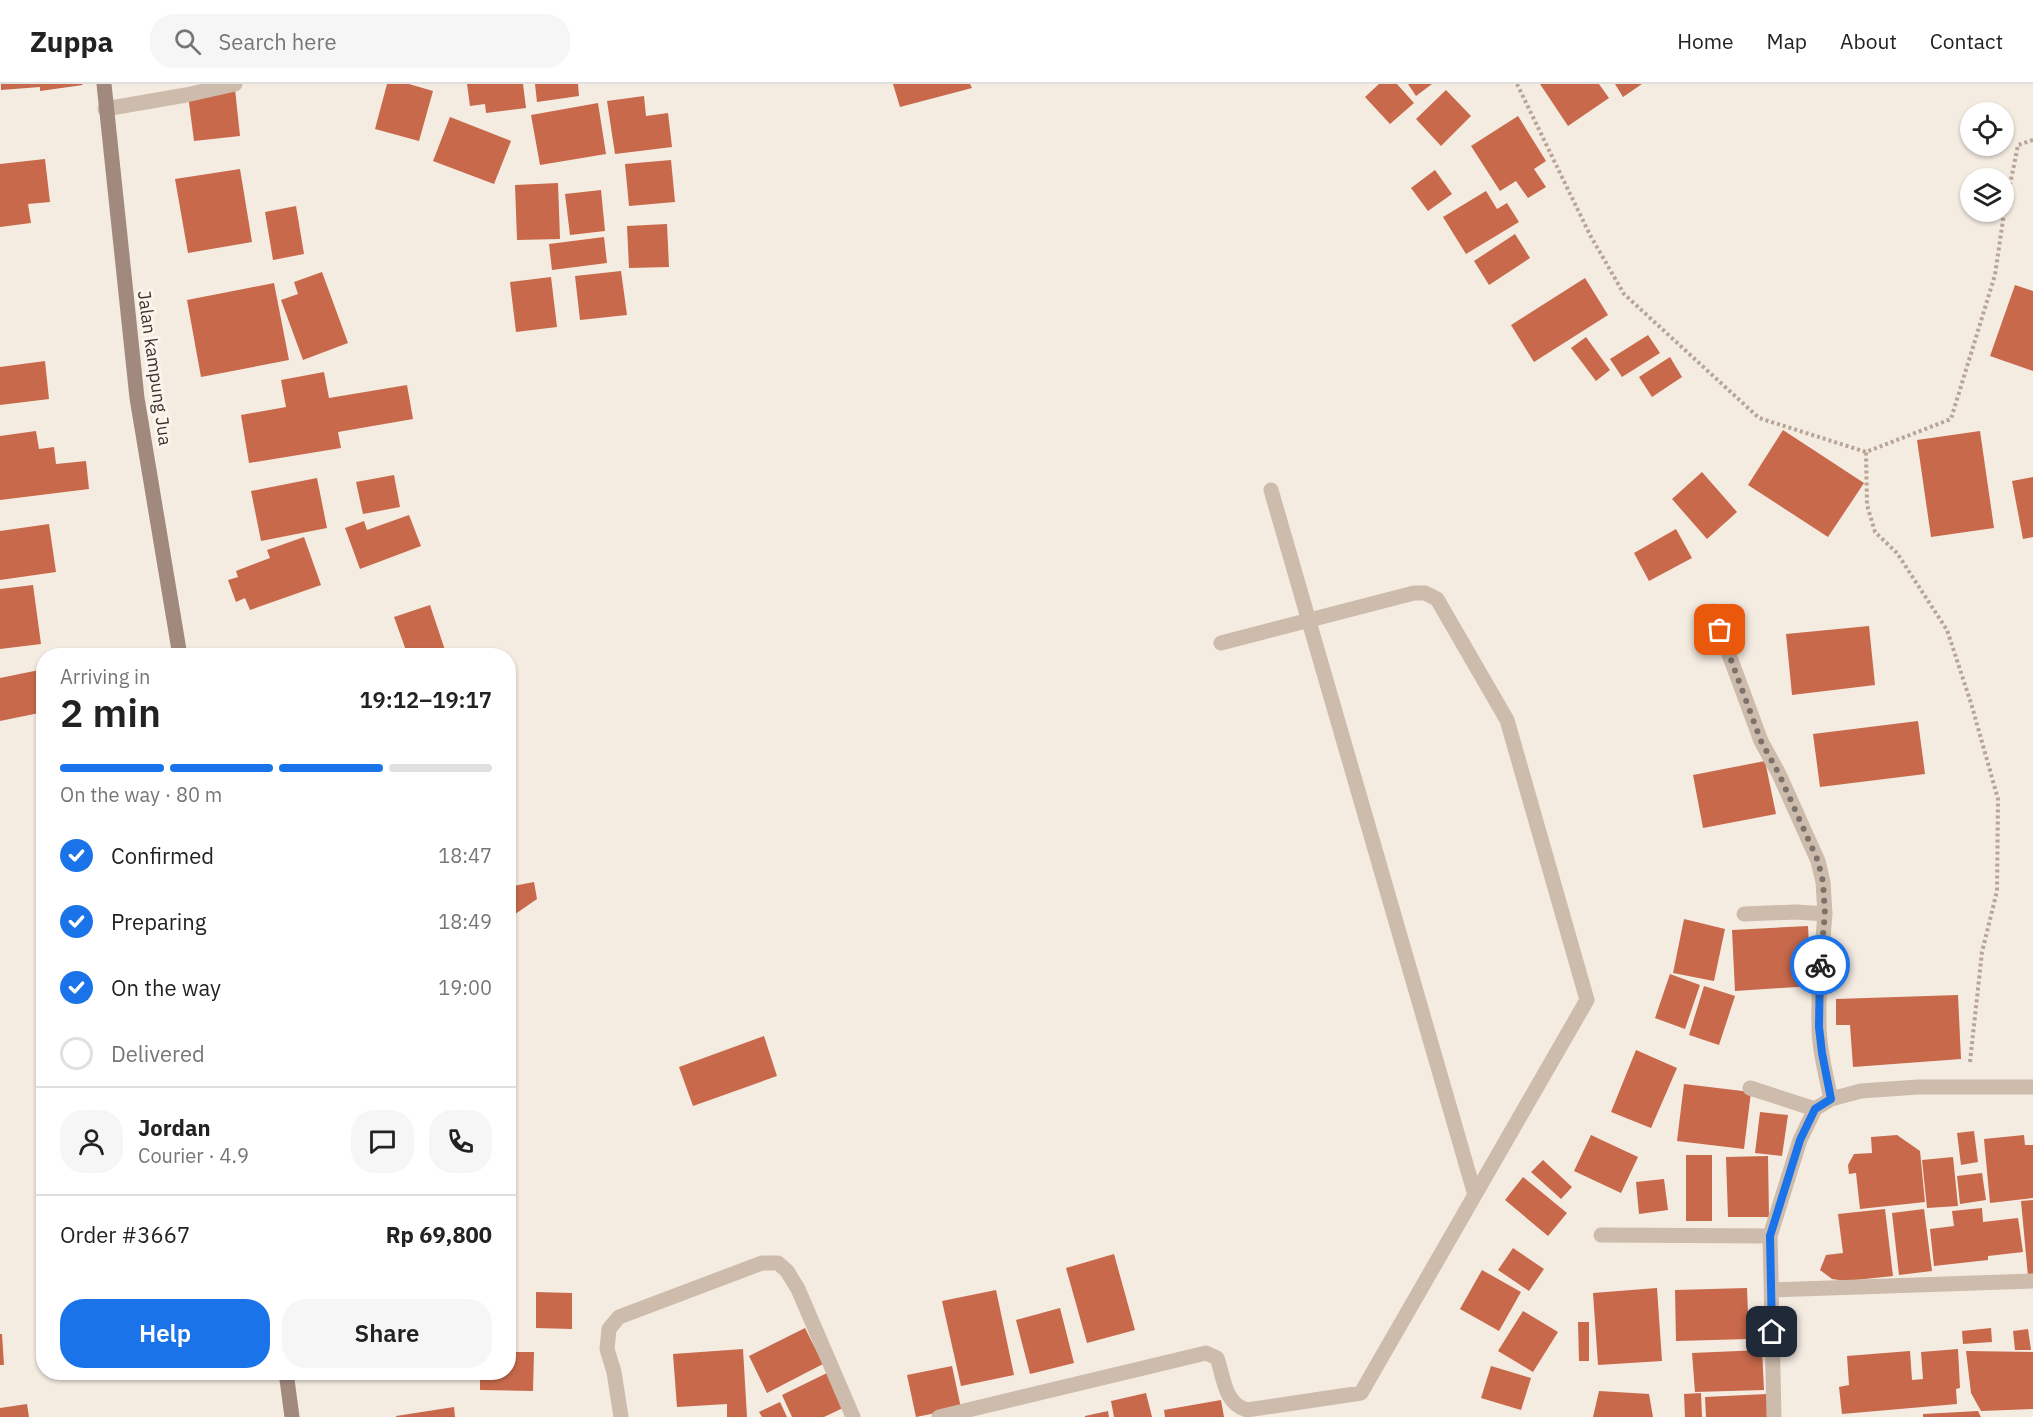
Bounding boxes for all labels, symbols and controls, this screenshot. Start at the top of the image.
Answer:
search box [150,14,570,68]
text: Zuppa [30,23,114,60]
icon: search [171,25,204,58]
text: Search here [219,27,336,56]
text: Home [1677,27,1734,55]
text: Map [1767,27,1807,55]
text: About [1840,27,1897,55]
text: Contact [1930,27,2003,55]
map controls [1960,102,2014,222]
button: locate [1960,102,2014,156]
button: layers [1960,168,2014,222]
street label: Jalan kampung Jua [133,289,177,447]
pin [1694,604,1745,655]
icon: bag [1703,613,1736,646]
text: Arriving in [60,663,150,690]
text: 19:12–19:17 [359,685,492,714]
text: 2 min [60,687,161,738]
text: On the way · 80 m [60,781,222,808]
icon: check [60,839,93,872]
text: Confirmed [111,841,214,870]
text: 18:47 [438,842,492,869]
icon: check [60,905,93,938]
text: Preparing [111,907,206,936]
text: 18:49 [438,908,492,935]
courier [1790,935,1850,995]
icon: bike [1804,949,1837,982]
icon: check [60,971,93,1004]
text: On the way [111,973,221,1002]
text: 19:00 [438,974,492,1001]
text: Delivered [111,1039,205,1068]
button: person [60,1110,123,1173]
button: chat [351,1110,414,1173]
button: phone [429,1110,492,1173]
text: Jordan [138,1113,211,1142]
text: Courier · 4.9 [138,1142,249,1169]
text: Order #3667 [60,1220,190,1249]
text: Rp 69,800 [386,1220,492,1249]
button: Help [60,1299,270,1368]
button: Share [282,1299,492,1368]
pin [1746,1306,1797,1357]
icon: home [1755,1315,1788,1348]

